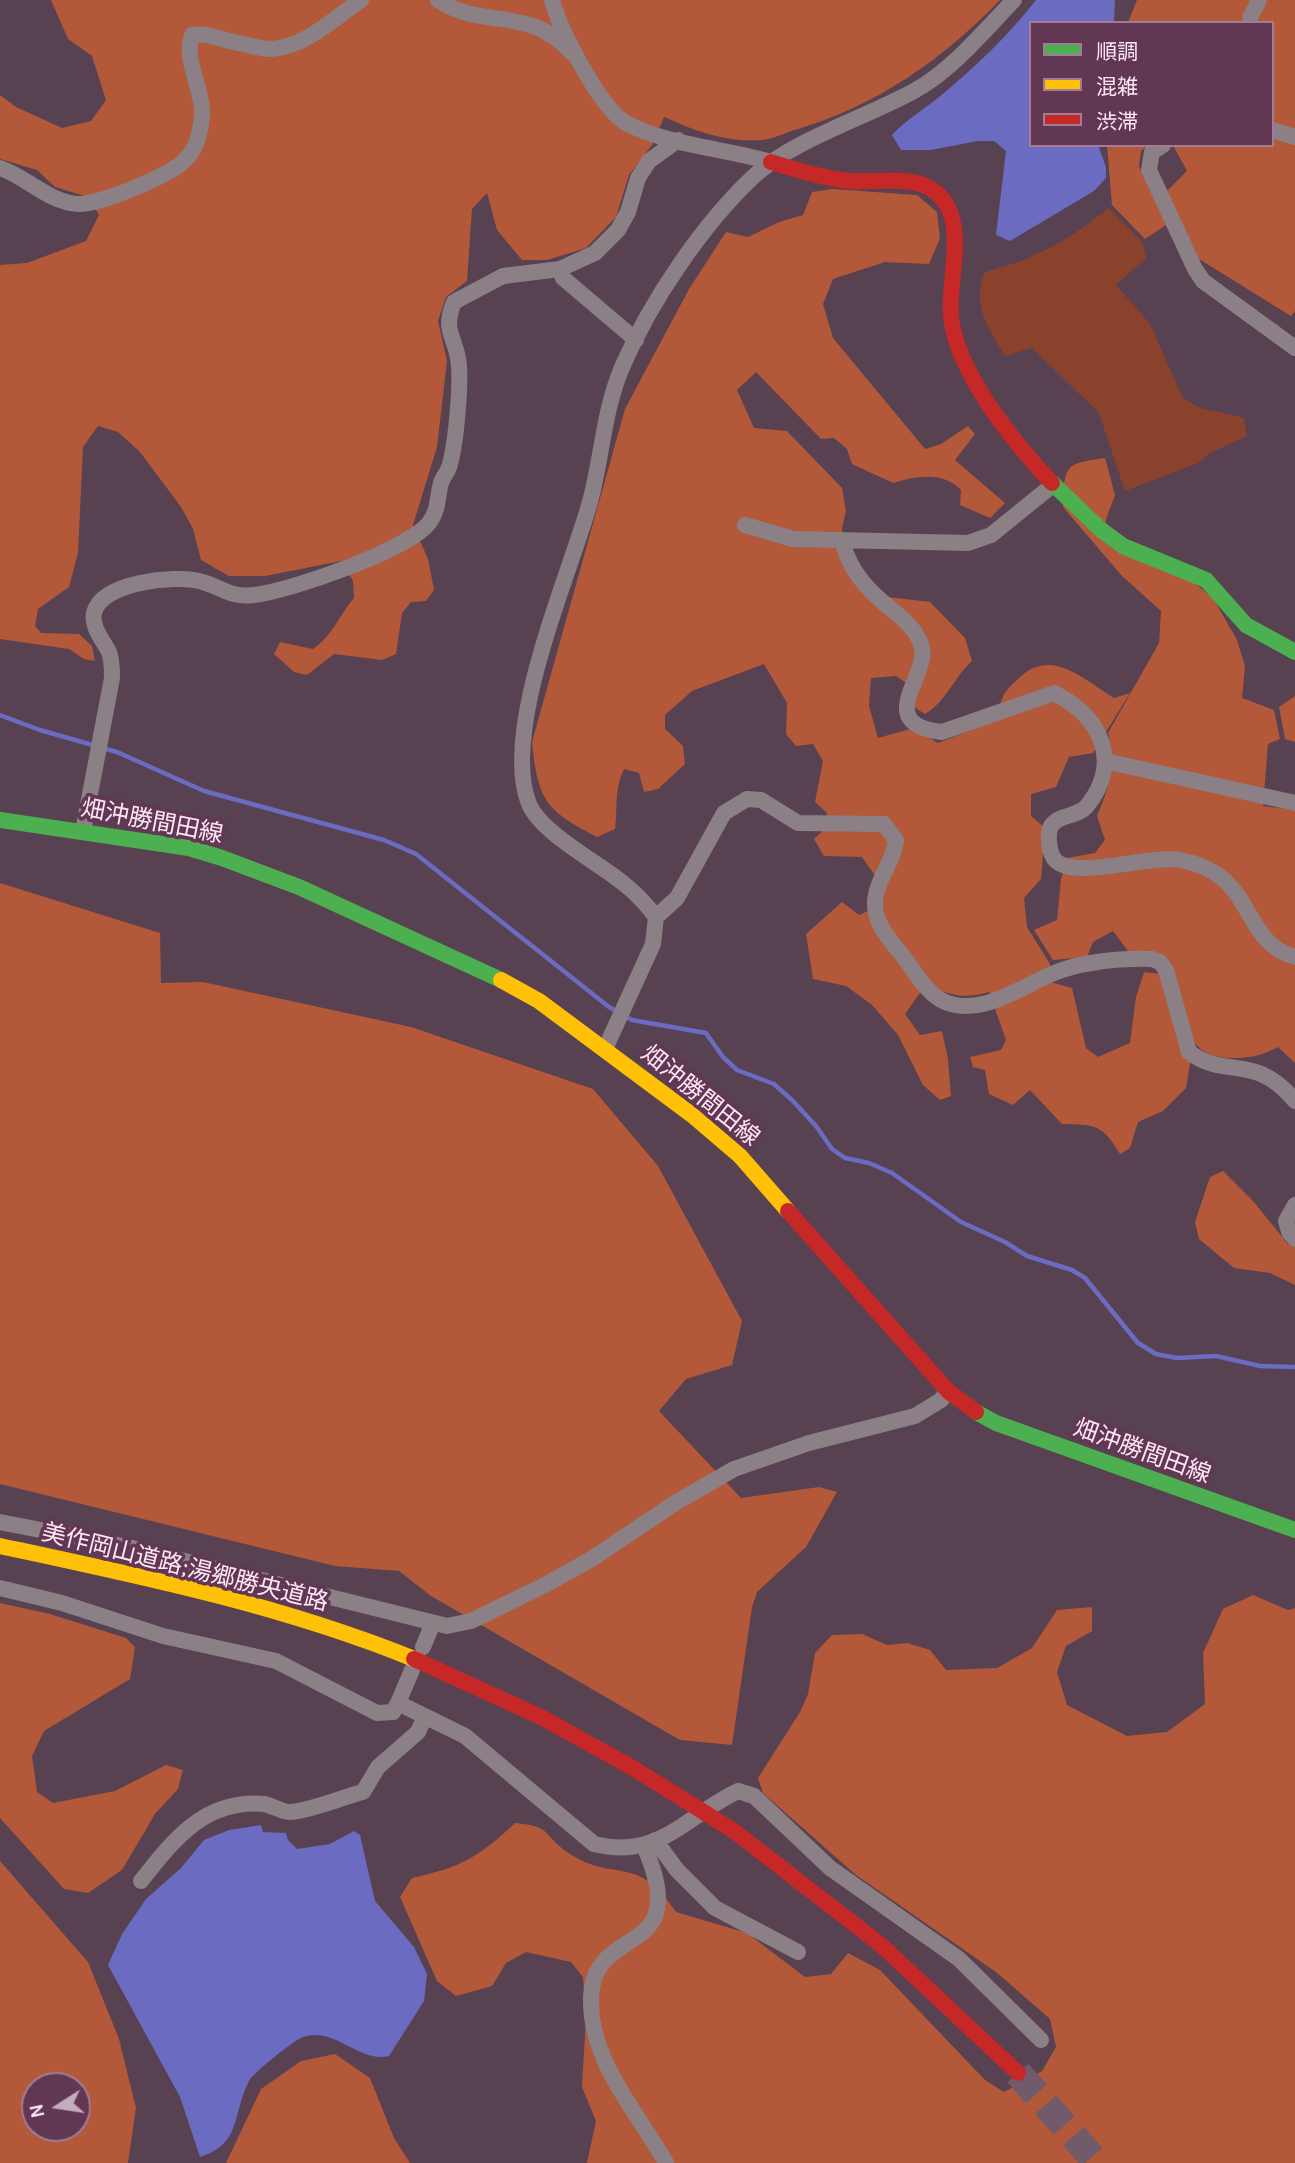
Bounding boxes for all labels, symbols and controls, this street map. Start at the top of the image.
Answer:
legend [1029,21,1274,147]
text: 順調 [1096,40,1138,64]
text: 混雑 [1096,75,1138,99]
text: 渋滞 [1096,110,1138,134]
street label: 畑沖勝間田線 [79,794,225,850]
street label: 畑沖勝間田線 [635,1039,765,1153]
street label: 畑沖勝間田線 [1069,1414,1215,1490]
street label: 美作岡山道路;湯郷勝央道路 [39,1518,331,1618]
north arrow [21,2072,91,2142]
text: N [25,2102,50,2120]

